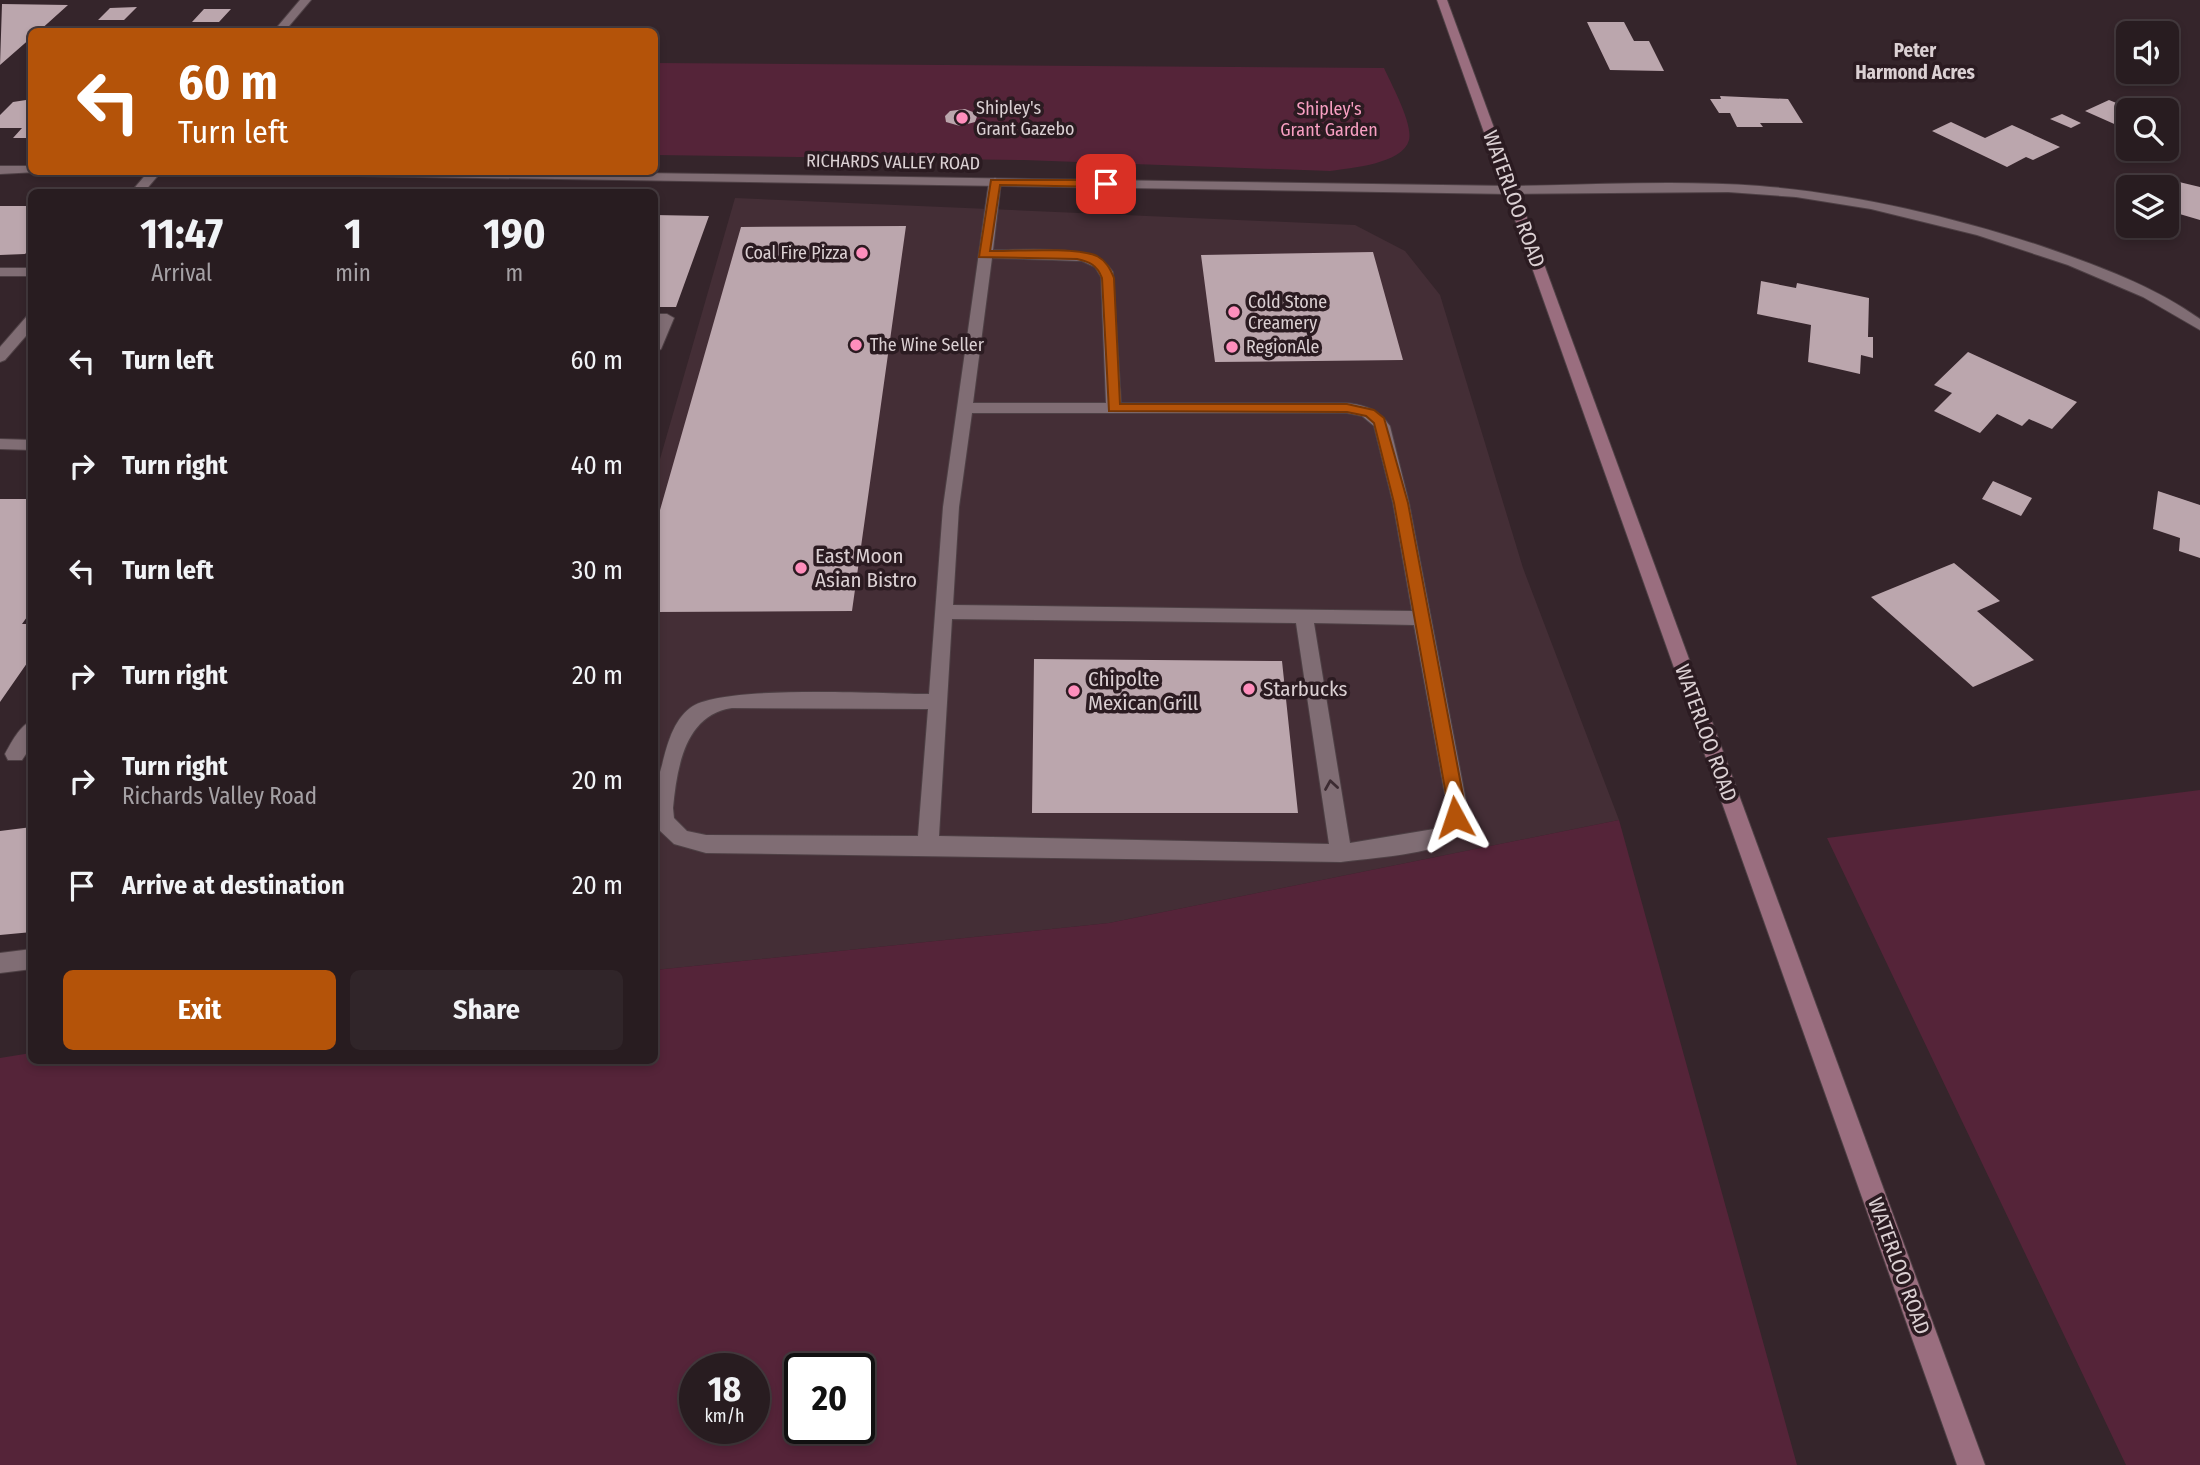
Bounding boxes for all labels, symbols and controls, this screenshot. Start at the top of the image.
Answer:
map controls [2116,21,2179,238]
button: sound [2116,21,2179,84]
district label: Peter Harmond Acres [1855,39,1976,84]
text: 60 m [178,53,278,112]
icon: left [63,56,154,147]
place label: Shipley's Grant Gazebo [976,97,1075,140]
park label: Shipley's Grant Garden [1280,98,1378,141]
button: search [2116,98,2179,161]
marker: Shipley's Grant Gazebo [954,110,970,126]
text: Turn left [178,113,288,151]
street label: WATERLOO ROAD [1477,127,1551,271]
street label: RICHARDS VALLEY ROAD [806,149,980,175]
pin [1076,154,1136,214]
icon: arrive [1087,165,1125,203]
button: layers [2116,175,2179,238]
text: 11:47 [140,209,223,259]
text: 1 [344,209,362,259]
text: 190 [483,209,546,259]
place label: Coal Fire Pizza [745,242,848,264]
marker: Coal Fire Pizza [854,245,870,261]
text: Arrival [151,259,212,287]
text: min [335,259,371,287]
text: m [506,259,523,287]
place label: Cold Stone Creamery [1248,291,1327,334]
marker: Cold Stone Creamery [1226,304,1242,320]
place label: The Wine Seller [870,334,985,356]
place label: RegionAle [1246,336,1320,358]
marker: The Wine Seller [848,337,864,353]
marker: RegionAle [1224,339,1240,355]
icon: left [63,342,101,380]
text: Turn left [122,345,214,376]
text: 60 m [570,345,623,376]
icon: right [63,447,101,485]
text: Turn right [122,450,228,481]
text: 40 m [571,450,623,481]
place label: East Moon Asian Bistro [815,543,917,593]
icon: left [63,552,101,590]
text: Turn left [122,555,214,586]
text: 30 m [572,555,623,586]
marker: East Moon Asian Bistro [793,560,809,576]
icon: right [63,657,101,695]
text: Turn right [122,660,228,691]
text: 20 m [572,660,623,691]
street label: WATERLOO ROAD [1669,661,1743,805]
place label: Chipolte Mexican Grill [1088,666,1199,716]
place label: Starbucks [1263,676,1348,702]
marker: Starbucks [1241,681,1257,697]
marker: Chipolte Mexican Grill [1066,683,1082,699]
text: Turn right [122,751,228,782]
icon: right [63,762,101,800]
text: 20 m [572,765,623,796]
one-way arrow [1324,779,1339,791]
position arrow [1418,780,1492,854]
text: Richards Valley Road [122,782,317,810]
icon: arrive [63,867,101,905]
text: Arrive at destination [122,870,345,901]
text: 20 m [572,870,623,901]
button: Exit [63,970,336,1050]
button: Share [350,970,623,1050]
street label: WATERLOO ROAD [1862,1194,1936,1338]
speed limit sign: 20 [784,1353,875,1444]
text: 18 [708,1368,741,1410]
text: km/h [704,1405,745,1427]

